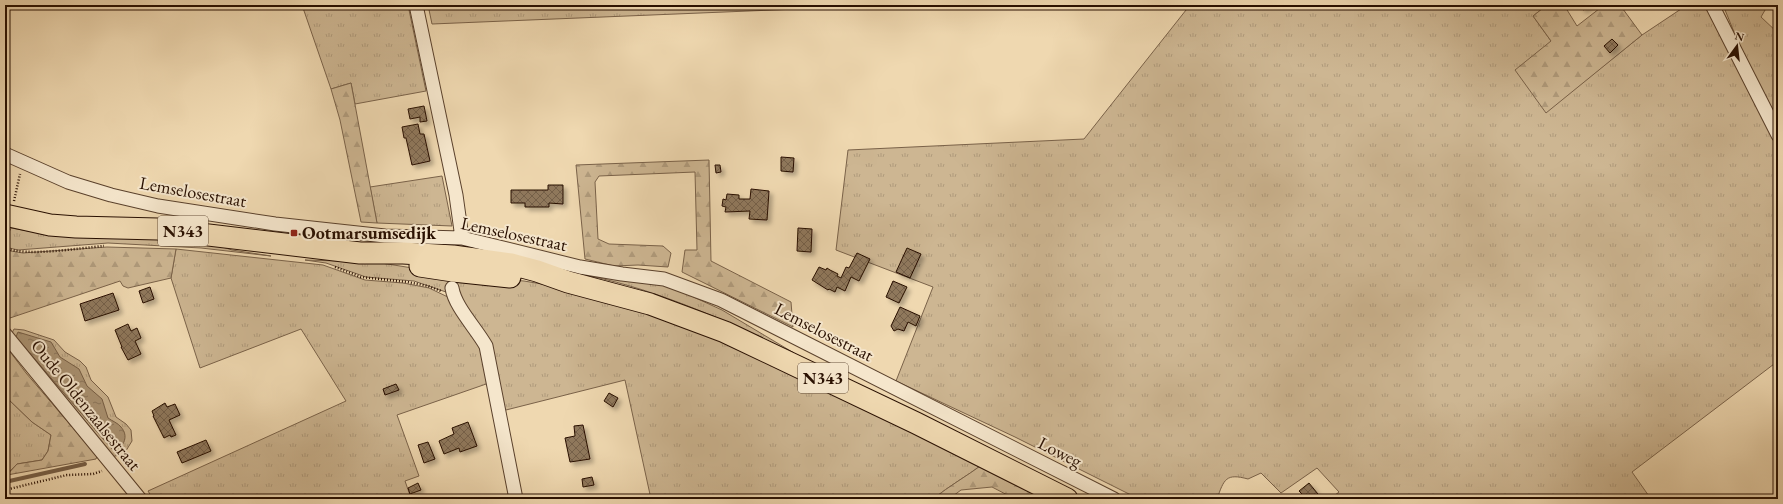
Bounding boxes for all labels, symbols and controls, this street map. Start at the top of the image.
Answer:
north arrow [1717,26,1757,66]
text: N [1733,28,1746,44]
street label: Lemselosestraat [138,171,249,212]
street label: Lemselosestraat [459,211,570,256]
road number: N343 [158,216,208,246]
place label: Ootmarsumsedijk [302,221,437,244]
marker: Ootmarsumsedijk [289,228,299,238]
street label: Lemselosestraat [771,297,878,366]
street label: Oude Oldenzaalsestraat [26,334,147,475]
road number: N343 [798,363,848,393]
street label: Loweg [1035,431,1086,472]

